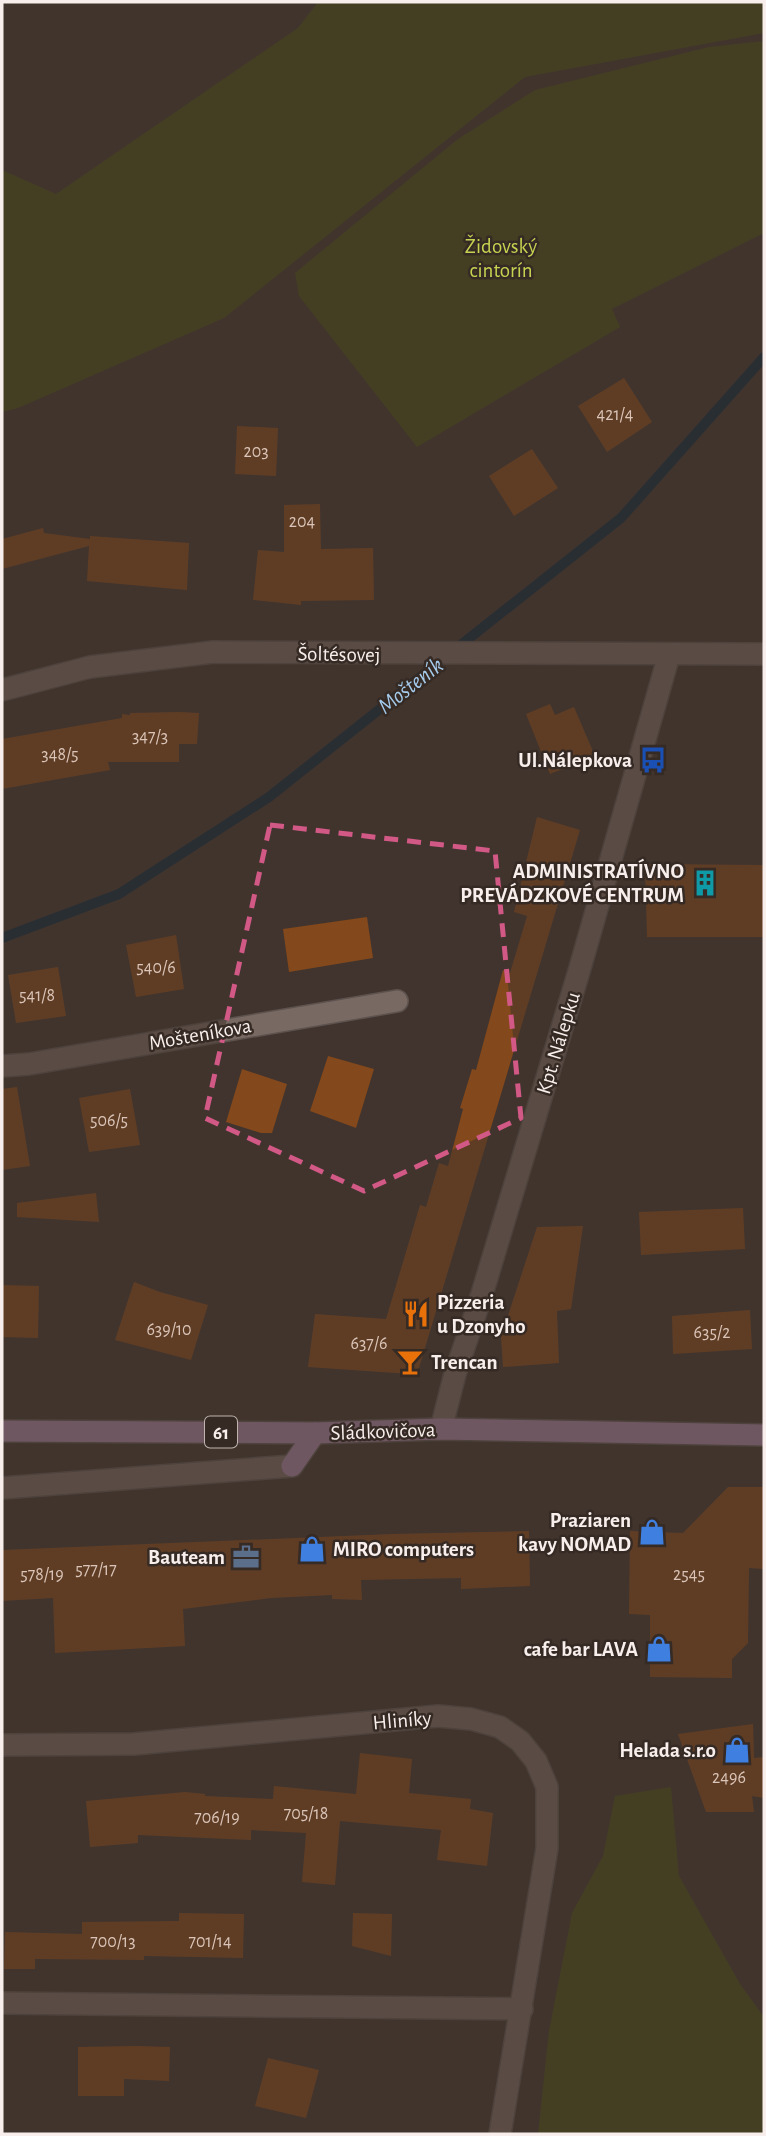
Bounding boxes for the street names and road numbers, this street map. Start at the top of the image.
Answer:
street label: Šoltésovej [297,641,381,666]
street label: Kpt. Nálepku [533,989,584,1097]
street label: Mošteníkova [147,1015,253,1054]
road number: 61 [205,1416,237,1448]
street label: Sládkovičova [330,1419,436,1444]
street label: Hliníky [372,1707,432,1734]

